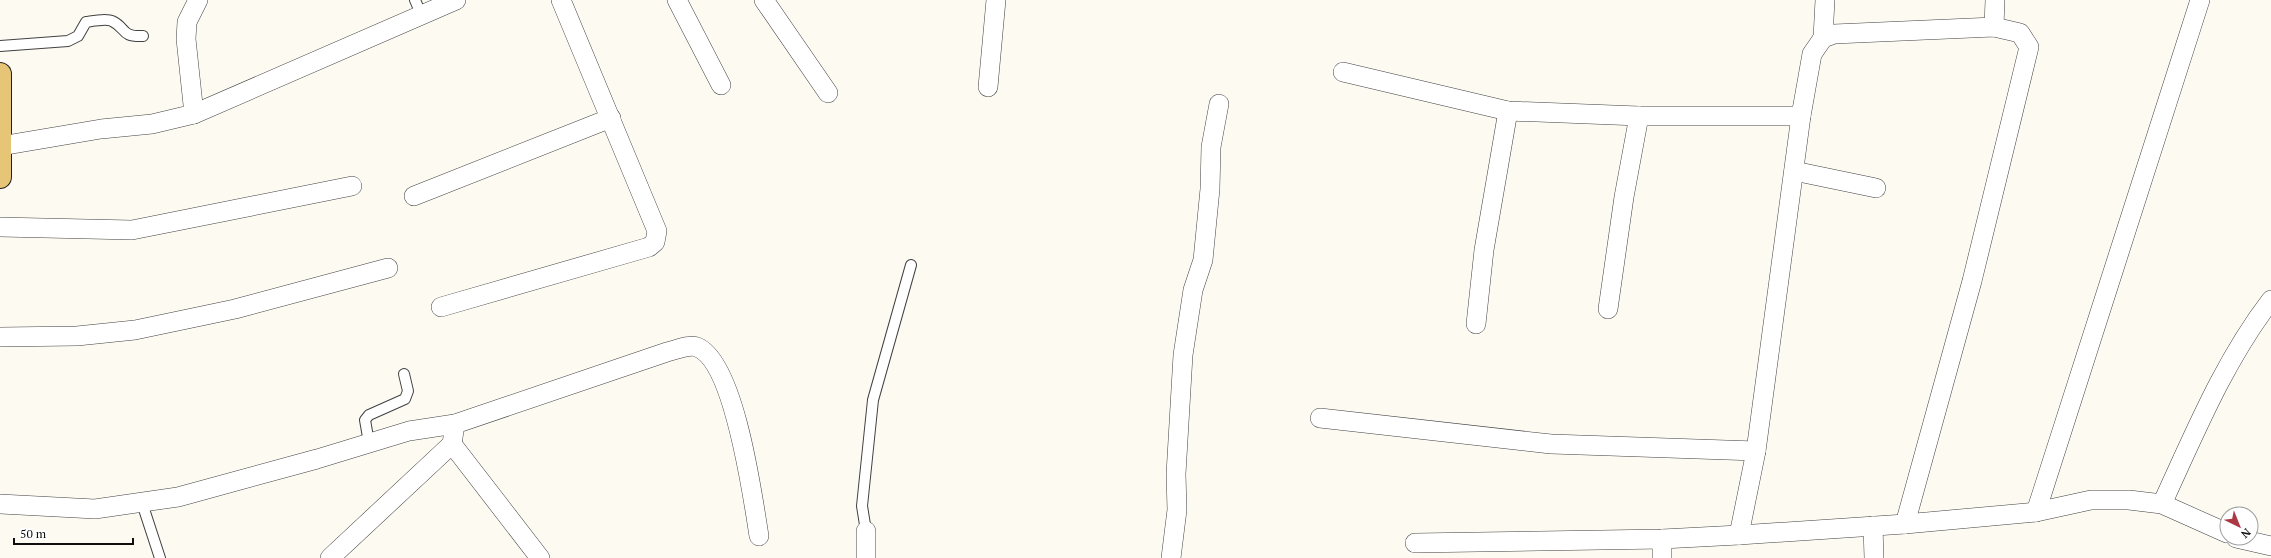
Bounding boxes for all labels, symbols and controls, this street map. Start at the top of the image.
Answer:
north arrow [2219,506,2259,546]
scale bar [14,520,133,546]
text: N [2238,525,2254,542]
text: 50 m [20,526,47,541]

